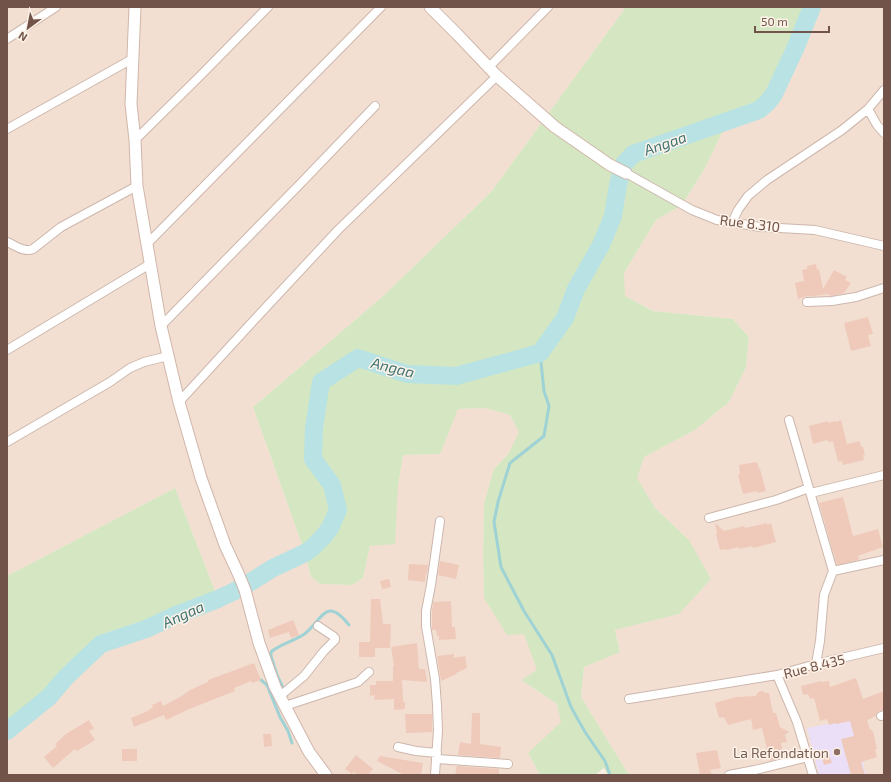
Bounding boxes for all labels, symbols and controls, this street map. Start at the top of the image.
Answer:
north arrow [8,8,48,48]
scale bar [755,8,829,34]
text: 50 m [761,14,788,28]
text: N [16,29,29,45]
water label: Angaa [640,127,689,159]
street label: Rue 8.310 [719,211,781,235]
water label: Angaa [369,353,416,381]
water label: Angaa [158,597,207,632]
street label: Rue 8.435 [782,650,846,682]
place label: La Refondation [733,744,829,761]
marker: La Refondation [832,747,842,757]

